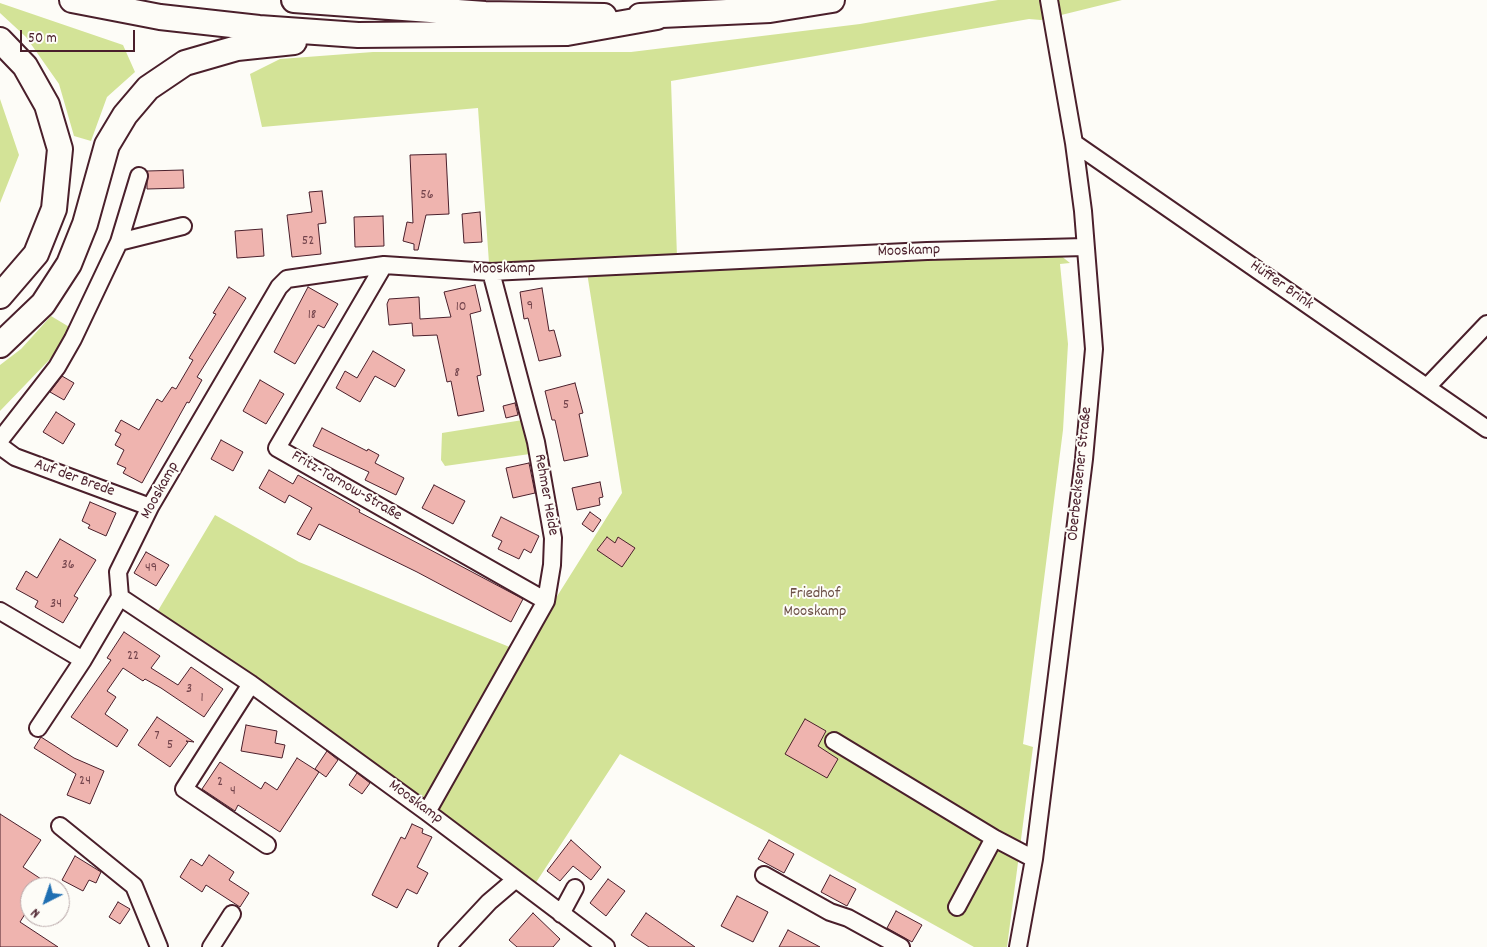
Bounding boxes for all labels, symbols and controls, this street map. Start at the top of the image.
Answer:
scale bar [22,20,138,52]
text: 50 m [28,28,57,50]
house number: 56 [420,188,434,204]
house number: 52 [302,234,314,250]
street label: Mooskamp [877,241,941,263]
street label: Hüffer Brink [1246,257,1316,315]
street label: Mooskamp [472,260,536,280]
house number: 9 [527,299,533,315]
house number: 10 [456,300,466,316]
house number: 18 [308,308,316,324]
house number: 8 [454,366,460,382]
house number: 5 [563,398,569,414]
street label: Oberbecksener Straße [1064,406,1098,542]
street label: Fritz-Tarnow-Straße [287,448,405,526]
street label: Rehmer Heide [528,453,562,537]
street label: Auf der Brede [31,456,117,502]
street label: Mooskamp [137,459,185,523]
house number: 36 [61,558,75,574]
house number: 49 [145,561,157,577]
park label: Friedhof Mooskamp [784,585,846,623]
house number: 34 [50,597,62,613]
house number: 22 [127,649,139,665]
house number: 3 [186,682,192,698]
house number: 1 [200,691,204,707]
house number: 7 [154,729,160,745]
house number: 5 [167,738,173,754]
house number: 24 [79,774,91,790]
house number: 2 [217,775,223,791]
street label: Mooskamp [384,777,446,829]
house number: 4 [230,784,236,800]
north arrow [20,877,70,927]
text: N [27,903,45,922]

